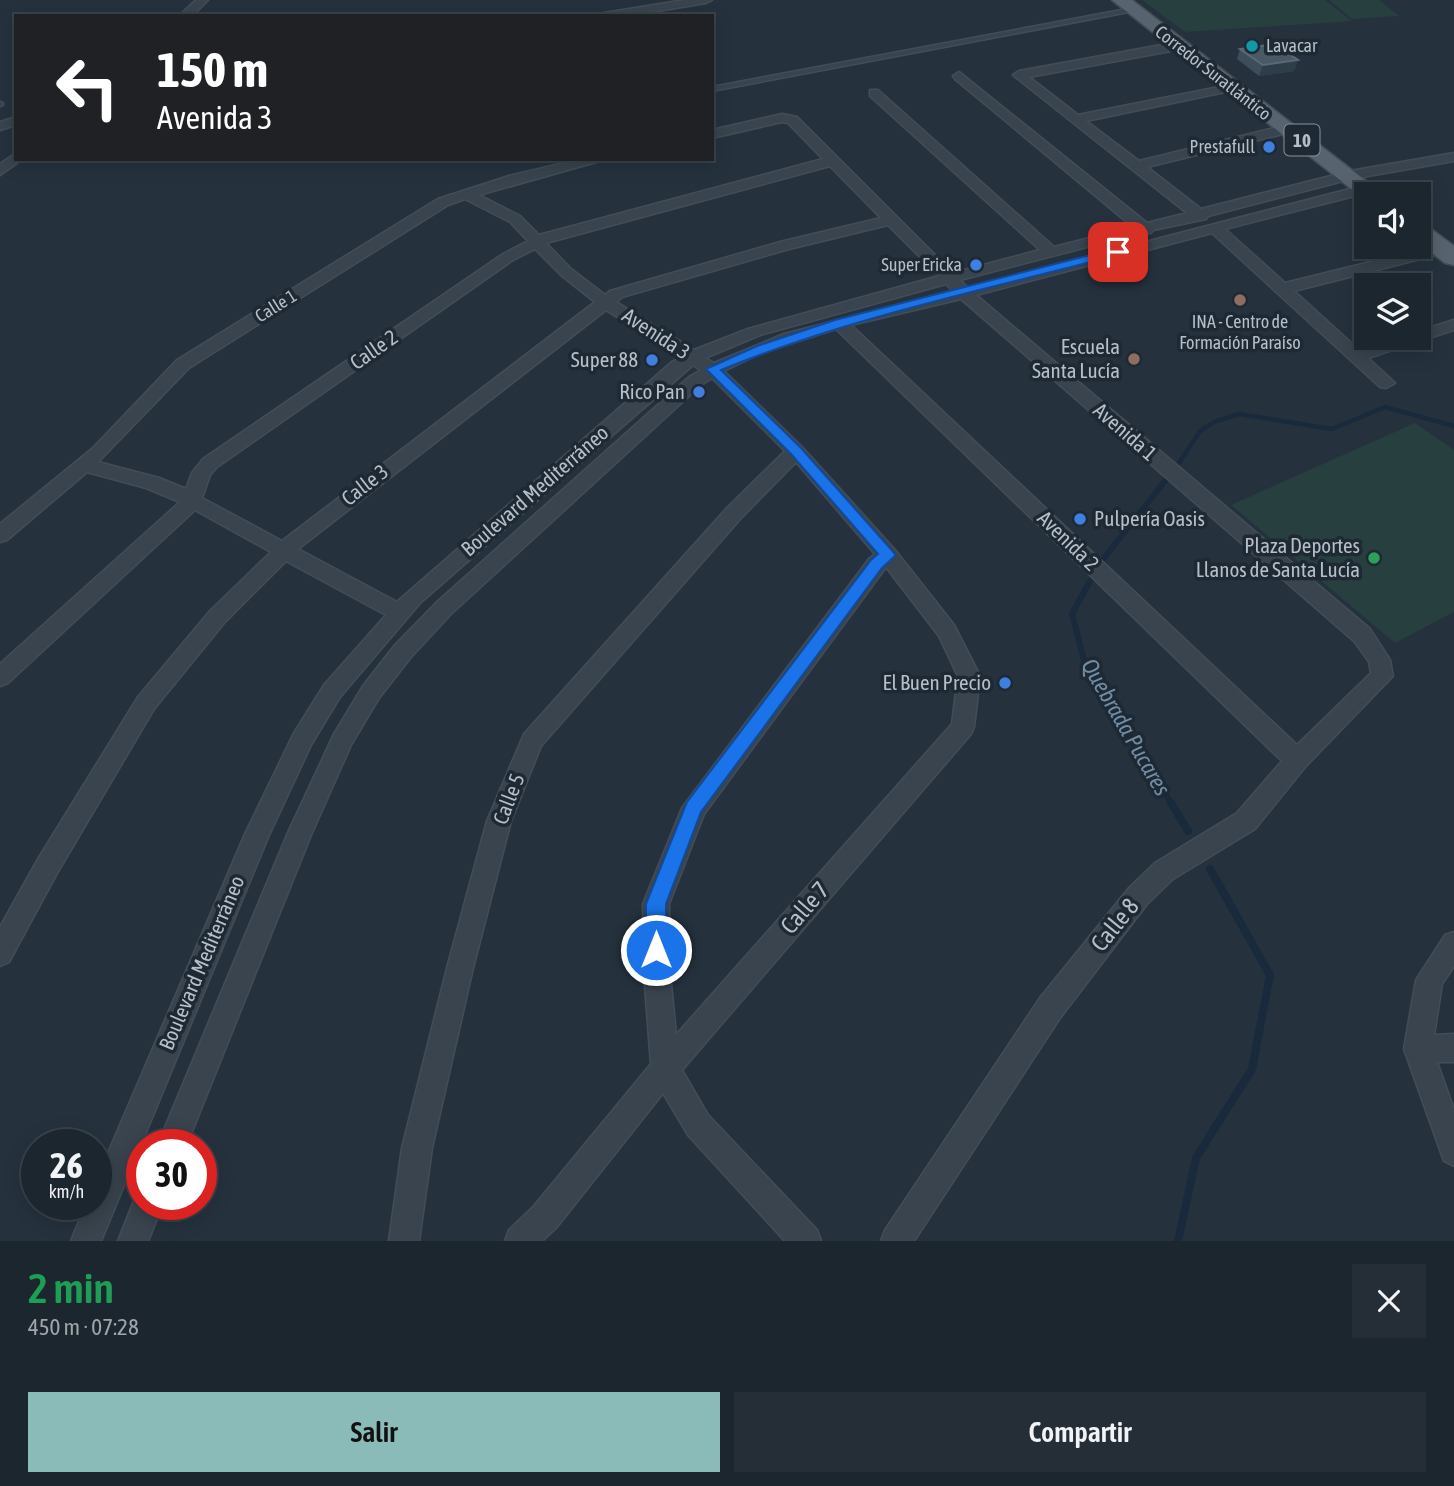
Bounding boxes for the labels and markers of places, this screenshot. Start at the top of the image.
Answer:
place label: Lavacar [1266,35,1318,56]
marker: Lavacar [1244,38,1260,54]
place label: Prestafull [1190,136,1255,157]
marker: Prestafull [1261,139,1277,155]
pin [1088,222,1148,282]
place label: Super Ericka [881,254,962,275]
marker: Super Ericka [968,257,984,273]
marker: INA - Centro de Formación Paraíso [1232,292,1248,308]
place label: INA - Centro de Formación Paraíso [1179,311,1301,353]
place label: Escuela Santa Lucía [1032,334,1120,382]
place label: Super 88 [571,347,638,371]
marker: Escuela Santa Lucía [1126,351,1142,367]
marker: Super 88 [644,352,660,368]
place label: Rico Pan [619,379,685,403]
marker: Rico Pan [691,384,707,400]
place label: Pulpería Oasis [1094,506,1205,530]
marker: Pulpería Oasis [1072,511,1088,527]
place label: Plaza Deportes Llanos de Santa Lucía [1196,533,1360,581]
marker: Plaza Deportes Llanos de Santa Lucía [1366,550,1382,566]
place label: El Buen Precio [883,670,991,694]
marker: El Buen Precio [997,675,1013,691]

